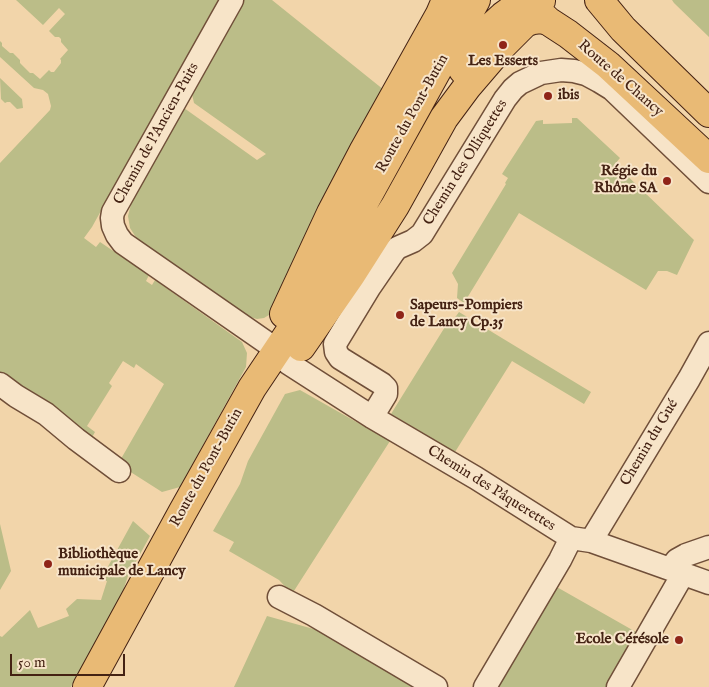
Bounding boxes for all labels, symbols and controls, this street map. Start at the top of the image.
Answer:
street label: Route de Chancy [573,37,667,121]
marker: Les Esserts [497,39,509,51]
street label: Route du Pont-Butin [373,52,453,176]
place label: Les Esserts [468,53,538,71]
street label: Chemin de l'Ancien-Puits [110,60,204,208]
place label: ibis [558,87,579,105]
marker: ibis [542,90,554,102]
street label: Chemin des Olliquettes [420,97,512,229]
place label: Régie du Rhône SA [594,163,657,198]
marker: Régie du Rhône SA [661,175,673,187]
place label: Sapeurs-Pompiers de Lancy Cp.35 [410,297,522,332]
marker: Sapeurs-Pompiers de Lancy Cp.35 [394,309,406,321]
street label: Chemin du Gué [617,396,683,490]
street label: Route du Pont-Butin [167,406,247,530]
street label: Chemin des Pâquerettes [424,442,558,536]
place label: Bibliothèque municipale de Lancy [58,546,186,581]
marker: Bibliothèque municipale de Lancy [42,558,54,570]
place label: Ecole Cérésole [576,631,669,649]
marker: Ecole Cérésole [673,634,685,646]
scale bar [12,644,128,676]
text: 50 m [18,653,46,672]

